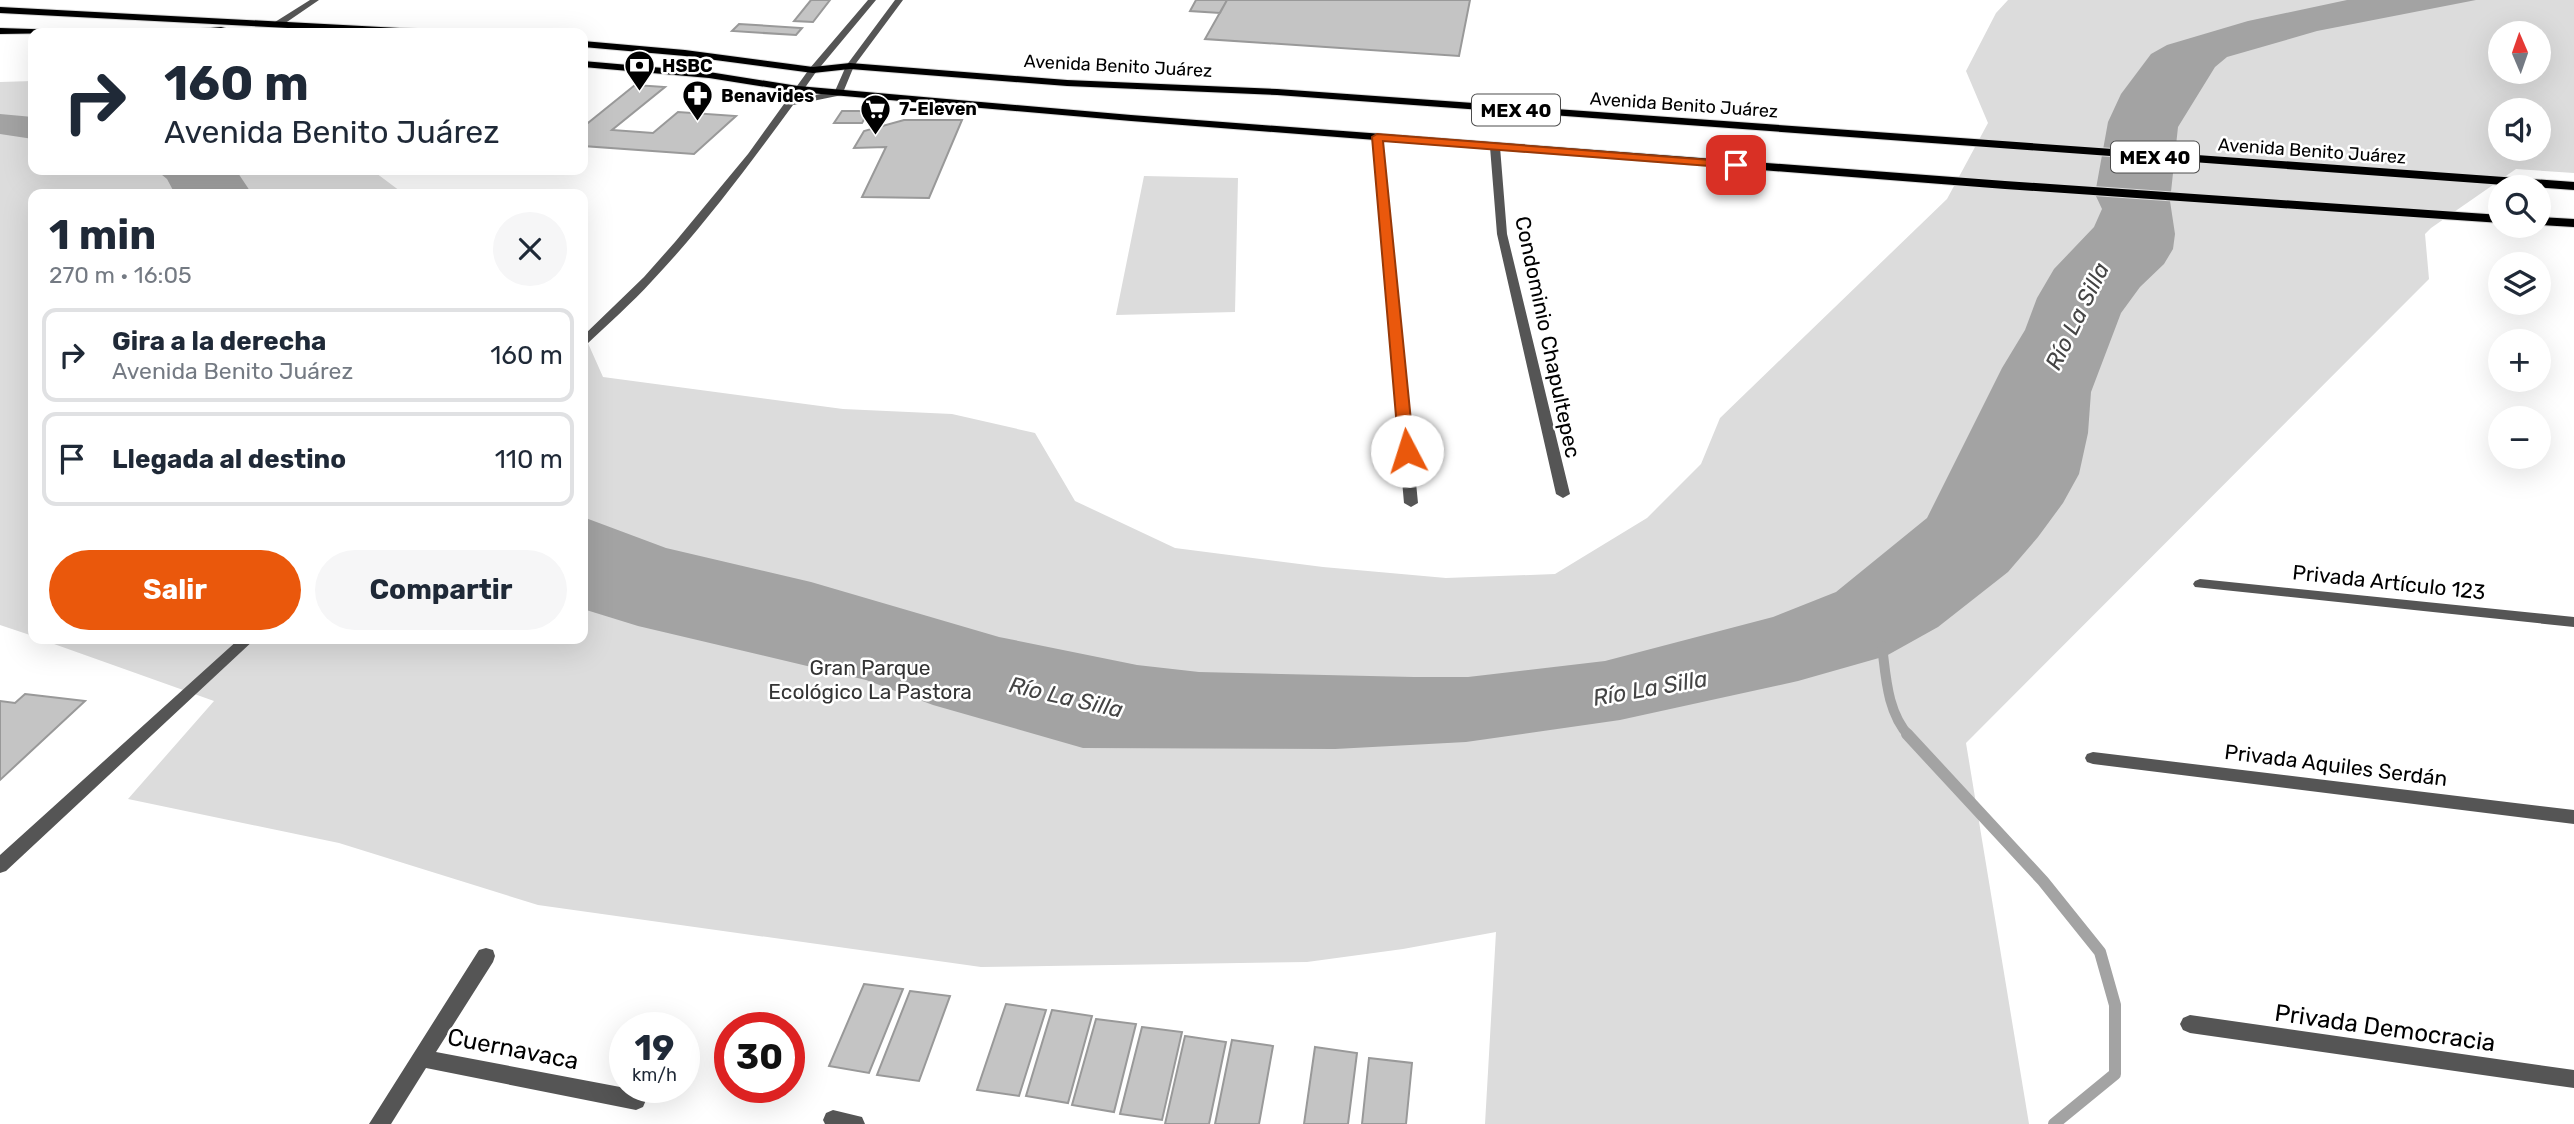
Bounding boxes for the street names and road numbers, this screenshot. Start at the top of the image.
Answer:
street label: Avenida Benito Juárez [1023,50,1213,82]
street label: Avenida Benito Juárez [1589,87,1779,123]
road number: MEX 40 [1472,94,1560,125]
street label: Avenida Benito Juárez [2217,133,2407,169]
road number: MEX 40 [2111,141,2199,172]
street label: Condominio Chapultepec [1510,214,1586,460]
street label: Privada Artículo 123 [2291,559,2487,605]
street label: Privada Aquiles Serdán [2223,739,2449,791]
street label: Privada Democracia [2273,999,2497,1057]
street label: Cuernavaca [445,1023,581,1075]

